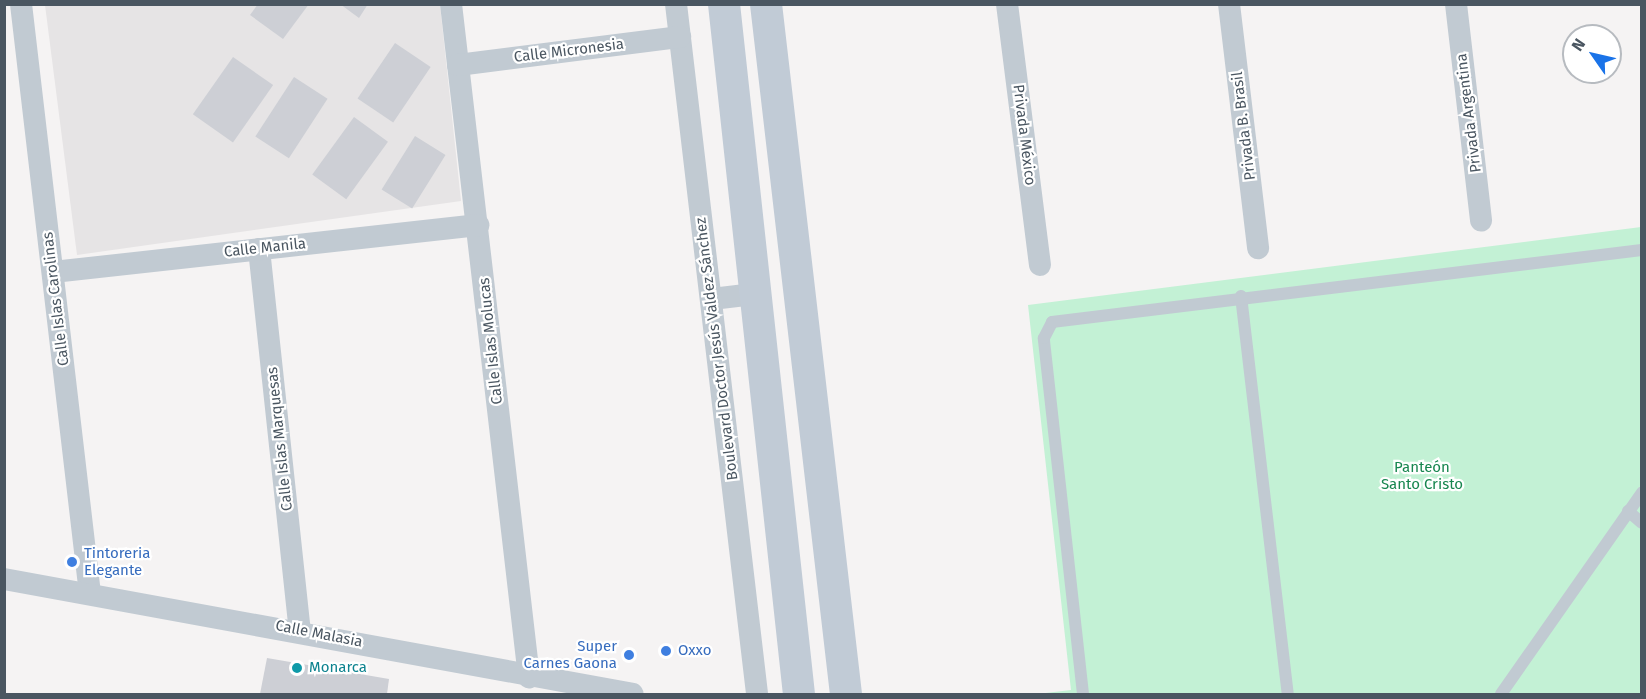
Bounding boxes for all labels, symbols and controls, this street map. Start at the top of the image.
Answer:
north arrow [1562,24,1622,84]
street label: Calle Micronesia [513,35,625,67]
text: N [1567,35,1589,54]
street label: Privada Argentina [1453,52,1485,174]
street label: Privada B. Brasil [1228,71,1260,181]
street label: Privada México [1009,83,1039,187]
street label: Boulevard Doctor Jesús Valdez Sánchez [692,217,742,481]
street label: Calle Islas Carolinas [39,231,73,367]
street label: Calle Manila [223,235,307,261]
street label: Calle Islas Molucas [475,277,507,405]
street label: Calle Islas Marquesas [263,366,297,512]
park label: Panteón Santo Cristo [1381,458,1463,493]
place label: Tintoreria Elegante [84,544,150,579]
marker: Tintoreria Elegante [65,555,79,569]
street label: Calle Malasia [274,617,364,651]
place label: Super Carnes Gaona [524,637,617,672]
place label: Oxxo [678,642,711,660]
marker: Oxxo [659,644,673,658]
marker: Super Carnes Gaona [622,648,636,662]
place label: Monarca [309,659,367,677]
marker: Monarca [290,661,304,675]

